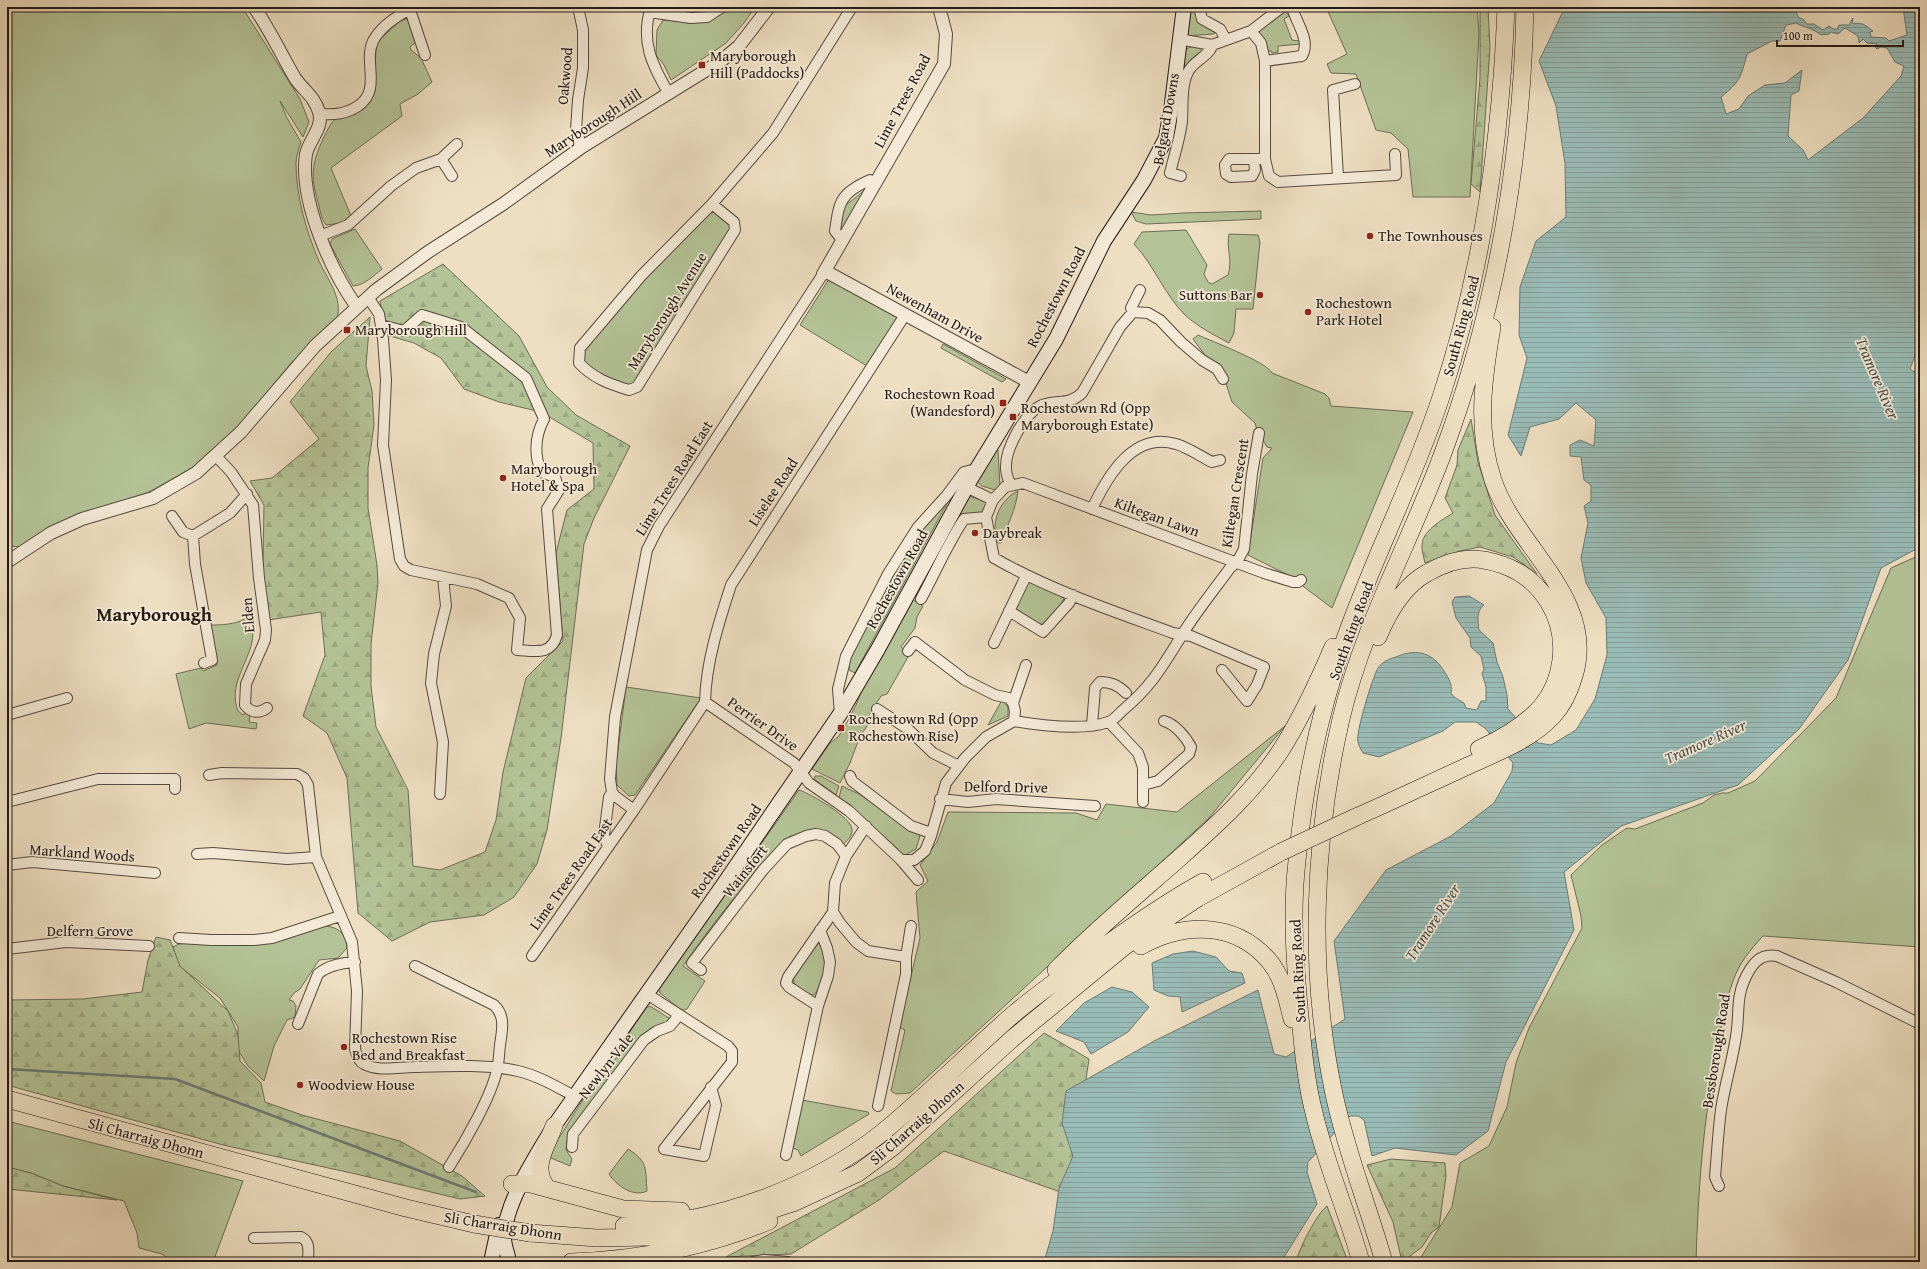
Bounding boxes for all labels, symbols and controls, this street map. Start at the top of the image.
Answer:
scale bar [1777,22,1903,48]
text: 100 m [1783,27,1813,44]
place label: Maryborough Hill (Paddocks) [710,45,804,83]
street label: Oakwood [552,46,577,106]
street label: Lime Trees Road [868,50,935,151]
marker: Maryborough Hill (Paddocks) [697,60,707,70]
street label: Belgard Downs [1147,71,1184,167]
street label: Maryborough Hill [540,83,645,162]
place label: The Townhouses [1378,225,1483,246]
marker: The Townhouses [1365,231,1375,241]
street label: Rochestown Road [1021,243,1090,351]
street label: Maryborough Avenue [622,248,711,374]
street label: South Ring Road [1437,273,1484,379]
street label: Newenham Drive [883,277,987,348]
place label: Suttons Bar [1179,284,1252,305]
marker: Suttons Bar [1255,290,1265,300]
place label: Rochestown Park Hotel [1316,292,1393,330]
marker: Rochestown Park Hotel [1303,307,1313,317]
place label: Maryborough Hill [355,319,467,340]
marker: Maryborough Hill [342,325,352,335]
water label: Tramore River [1850,333,1907,424]
place label: Rochestown Road (Wandesford) [884,383,995,421]
place label: Rochestown Rd (Opp Maryborough Estate) [1021,397,1153,435]
marker: Rochestown Road (Wandesford) [998,398,1008,408]
marker: Rochestown Rd (Opp Maryborough Estate) [1008,412,1018,422]
street label: Lime Trees Road East [630,415,718,539]
street label: Kiltegan Crescent [1215,436,1254,549]
street label: Liselee Road [743,454,802,530]
place label: Maryborough Hotel & Spa [511,458,598,496]
marker: Maryborough Hotel & Spa [498,473,508,483]
street label: Kiltegan Lawn [1112,491,1203,542]
place label: Daybreak [983,522,1043,543]
street label: Rochestown Road [861,525,933,632]
marker: Daybreak [970,528,980,538]
street label: South Ring Road [1323,579,1378,683]
street label: Elden [235,596,259,634]
district label: Maryborough [96,600,213,628]
street label: Perrier Drive [724,692,803,756]
place label: Rochestown Rd (Opp Rochestown Rise) [849,708,978,746]
water label: Tramore River [1660,712,1751,770]
marker: Rochestown Rd (Opp Rochestown Rise) [836,723,846,733]
street label: Delford Drive [964,775,1048,798]
street label: Rochestown Road [685,799,766,902]
street label: Lime Trees Road East [524,813,618,934]
street label: Markland Woods [29,838,136,867]
street label: Wainsfort [717,840,773,901]
water label: Tramore River [1398,878,1466,965]
street label: South Ring Road [1284,919,1311,1023]
street label: Delfern Grove [47,920,133,941]
street label: Bessborough Road [1696,992,1735,1109]
place label: Rochestown Rise Bed and Breakfast [352,1027,466,1065]
street label: Newlyn Vale [573,1028,638,1103]
marker: Rochestown Rise Bed and Breakfast [339,1042,349,1052]
place label: Woodview House [308,1074,415,1095]
street label: Sli Charraig Dhonn [865,1075,969,1170]
marker: Woodview House [295,1080,305,1090]
street label: Sli Charraig Dhonn [86,1112,207,1163]
street label: Sli Charraig Dhonn [443,1206,564,1245]

